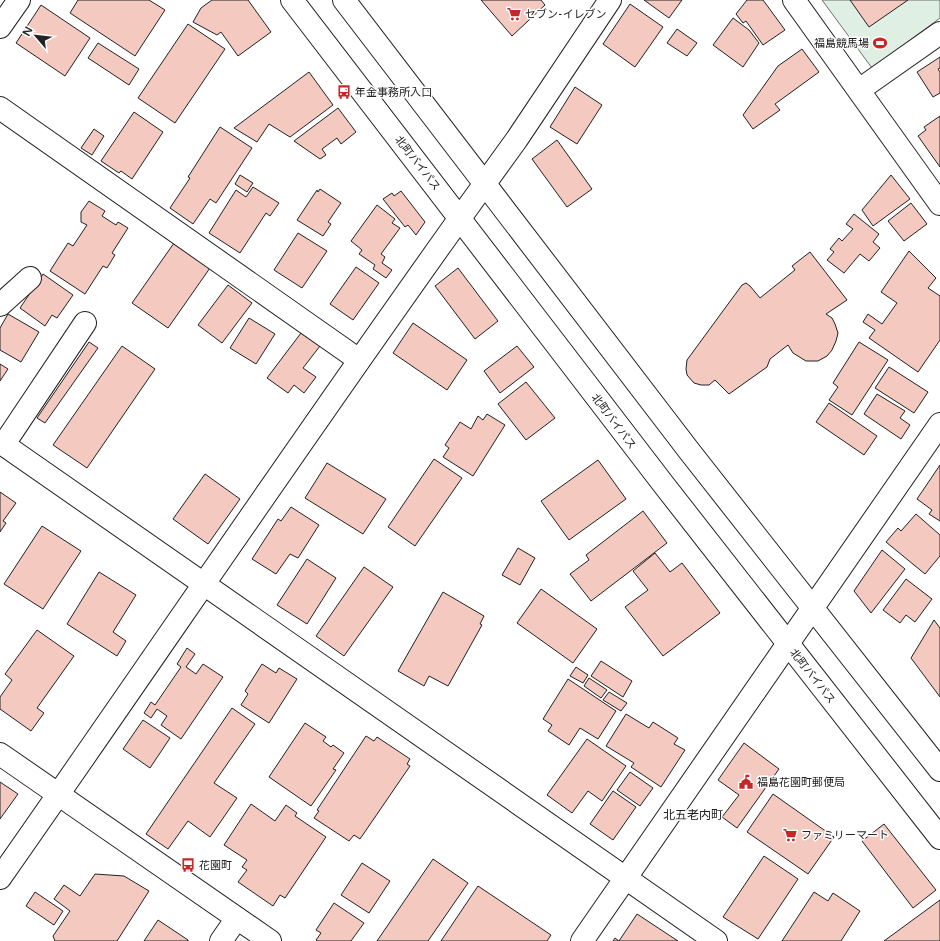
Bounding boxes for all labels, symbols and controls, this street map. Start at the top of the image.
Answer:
supermarket icon: セブン-イレブン [506,6,522,22]
place label: セブン-イレブン [525,8,607,21]
north arrow [16,16,56,56]
text: N [20,25,35,38]
sports icon: 福島競馬場 [872,35,888,51]
place label: 福島競馬場 [814,37,869,50]
bus stop icon: 年金事務所入口 [336,84,352,100]
place label: 年金事務所入口 [355,86,432,99]
street label: 北町バイパス [392,133,443,193]
street label: 北町バイパス [589,391,639,451]
street label: 北町バイパス [787,646,838,706]
public building icon: 福島花園町郵便局 [738,774,754,790]
place label: 福島花園町郵便局 [757,776,845,789]
district label: 北五老内町 [663,808,723,822]
supermarket icon: ファミリーマート [782,827,798,843]
place label: ファミリーマート [801,829,889,842]
bus stop icon: 花園町 [180,857,196,873]
place label: 花園町 [199,859,232,872]

